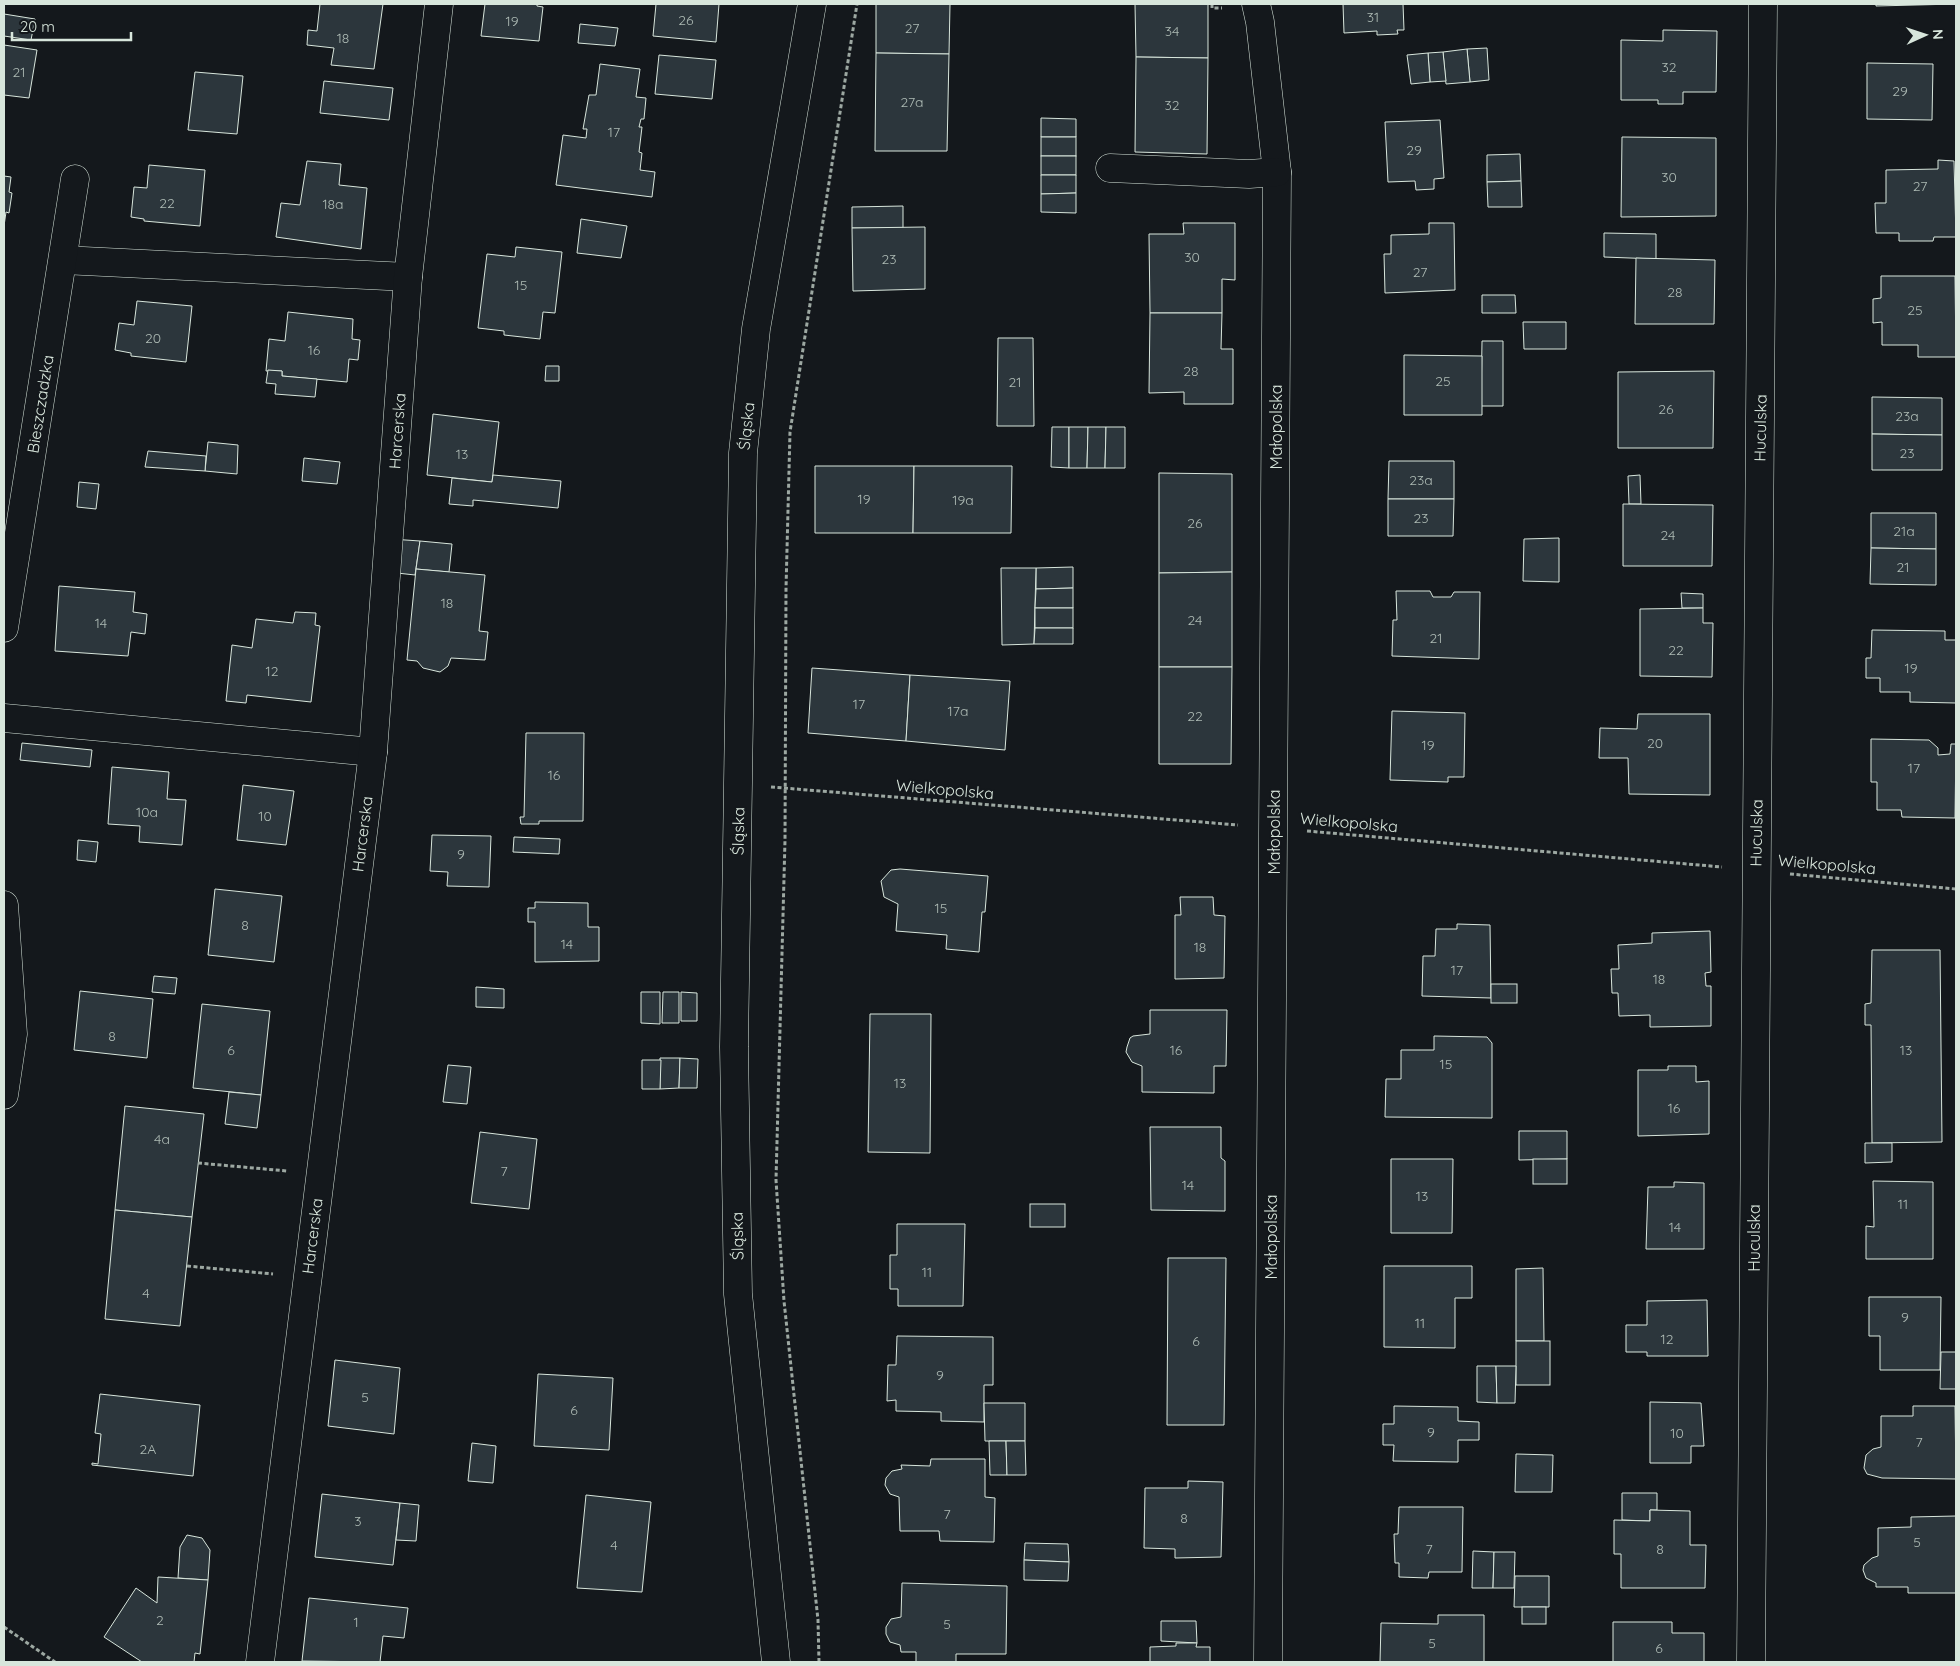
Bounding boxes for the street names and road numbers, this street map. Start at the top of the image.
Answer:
street label: Bieszczadzka [22,353,58,455]
street label: Małopolska [1266,384,1286,470]
street label: Harcerska [384,392,410,470]
street label: Huculska [1749,394,1771,462]
street label: Śląska [734,401,758,451]
street label: Wielkopolska [895,775,995,803]
street label: Małopolska [1264,789,1284,875]
street label: Harcerska [347,795,377,873]
street label: Huculska [1745,799,1767,867]
street label: Śląska [728,807,748,855]
street label: Wielkopolska [1299,808,1399,836]
street label: Wielkopolska [1777,850,1877,878]
street label: Małopolska [1261,1194,1281,1280]
street label: Harcerska [297,1197,327,1275]
street label: Huculska [1744,1204,1764,1272]
street label: Śląska [727,1212,747,1260]

